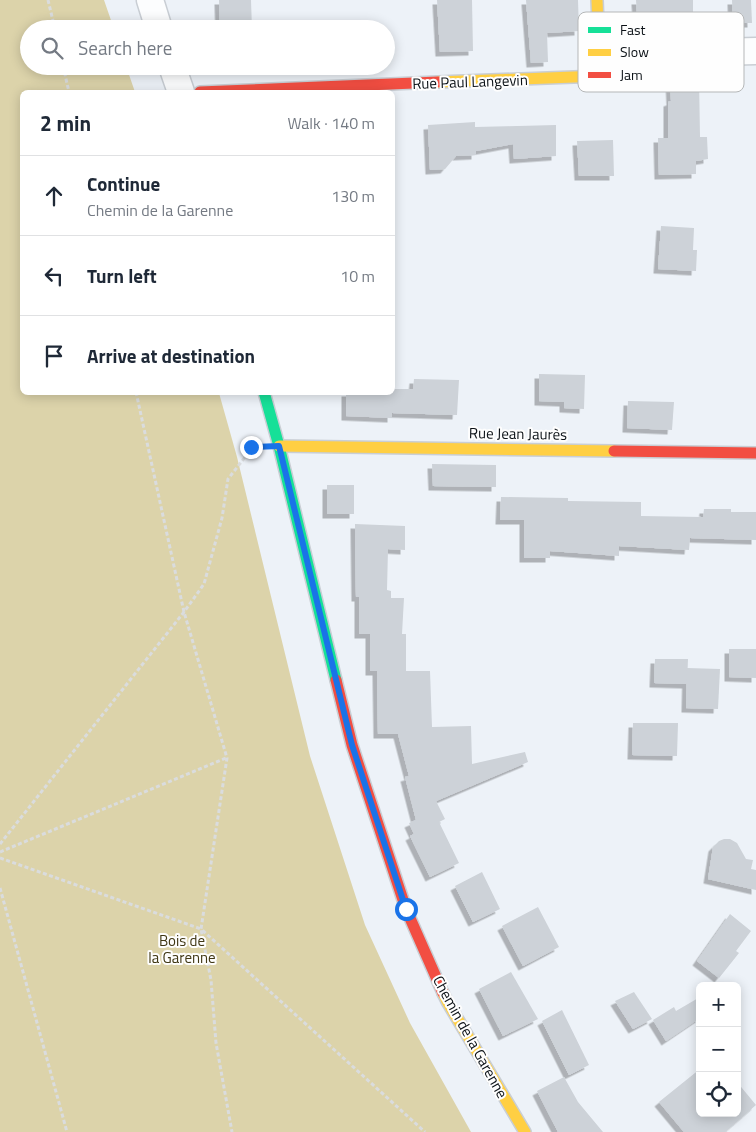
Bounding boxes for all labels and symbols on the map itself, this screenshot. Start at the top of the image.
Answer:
legend [578,12,744,92]
text: Fast [620,19,645,40]
text: Slow [620,41,649,62]
text: Jam [620,64,643,85]
street label: Rue Paul Langevin [412,68,528,95]
street label: Rue Jean Jaurès [469,421,567,446]
route end [240,436,263,459]
route start [395,898,418,921]
park label: Bois de la Garenne [148,929,216,969]
street label: Chemin de la Garenne [427,971,514,1102]

